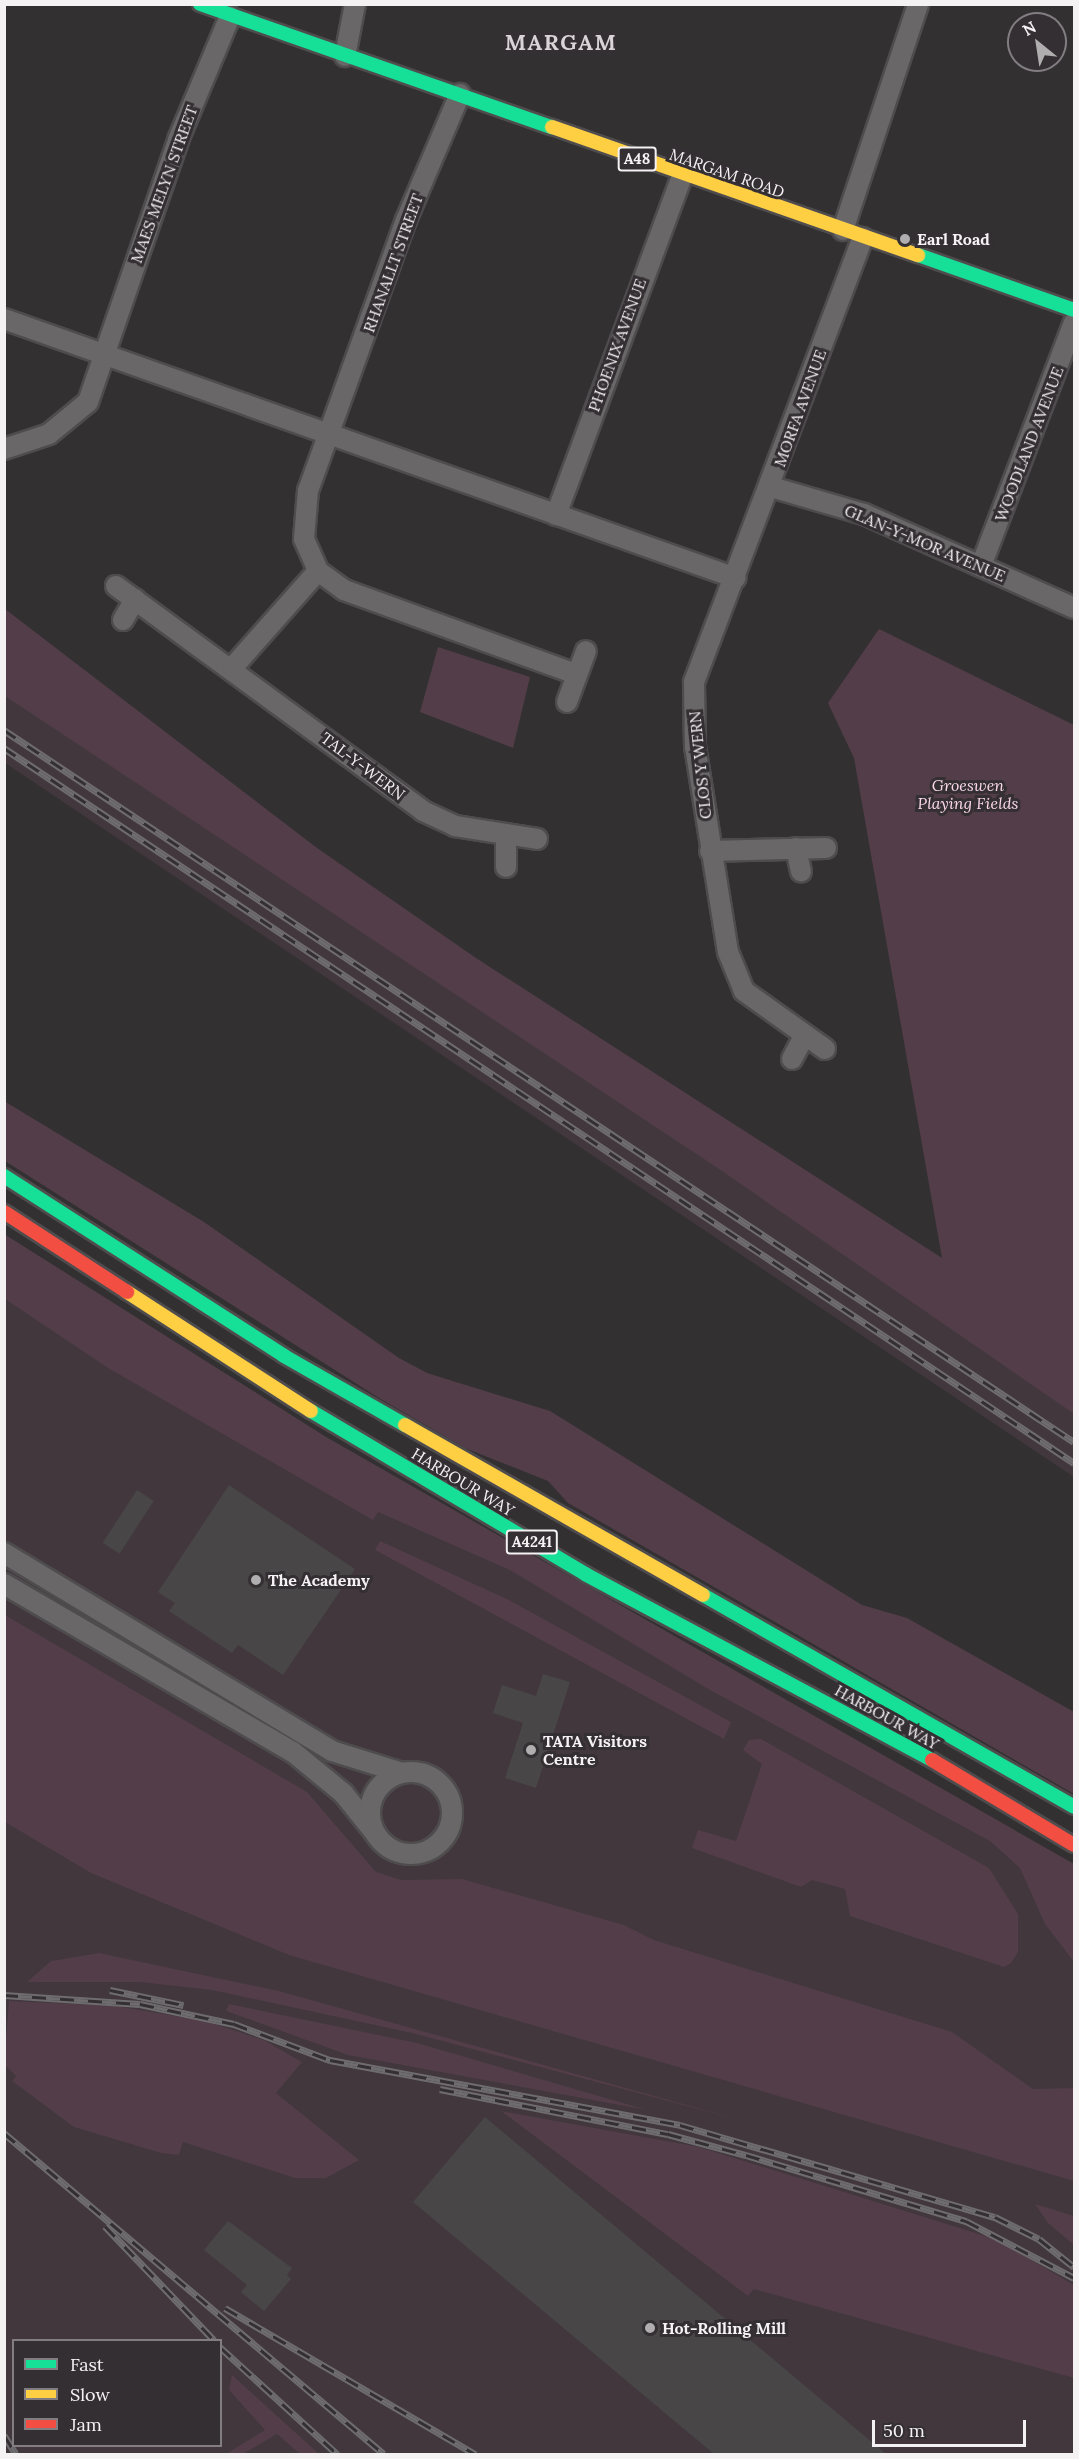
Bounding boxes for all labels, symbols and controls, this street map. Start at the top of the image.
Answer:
north arrow [1007,12,1067,72]
text: N [1019,16,1039,40]
district label: MARGAM [505,30,617,56]
street label: MAES MELYN STREET [126,102,202,266]
street label: MARGAM ROAD [667,144,787,202]
road number: A48 [618,147,656,171]
street label: RHANALLT STREET [359,191,427,335]
place label: Earl Road [917,229,990,249]
marker: Earl Road [898,232,912,246]
street label: PHOENIX AVENUE [584,276,650,414]
street label: MORFA AVENUE [770,347,830,469]
street label: WOODLAND AVENUE [991,364,1067,524]
street label: GLAN-Y-MOR AVENUE [842,500,1008,586]
street label: CLOS Y WERN [685,710,715,820]
street label: TAL-Y-WERN [317,728,409,804]
park label: Groeswen Playing Fields [918,775,1018,813]
street label: HARBOUR WAY [408,1444,518,1520]
road number: A4241 [505,1530,559,1554]
place label: The Academy [268,1570,370,1590]
marker: The Academy [249,1573,263,1587]
street label: HARBOUR WAY [832,1680,942,1754]
place label: TATA Visitors Centre [543,1731,647,1769]
marker: TATA Visitors Centre [524,1743,538,1757]
place label: Hot-Rolling Mill [662,2318,786,2338]
marker: Hot-Rolling Mill [643,2321,657,2335]
legend [12,2339,222,2447]
text: Fast [70,2353,104,2376]
text: Slow [70,2383,110,2406]
scale bar [875,2408,1030,2446]
text: Jam [70,2413,102,2436]
text: 50 m [883,2419,925,2442]

